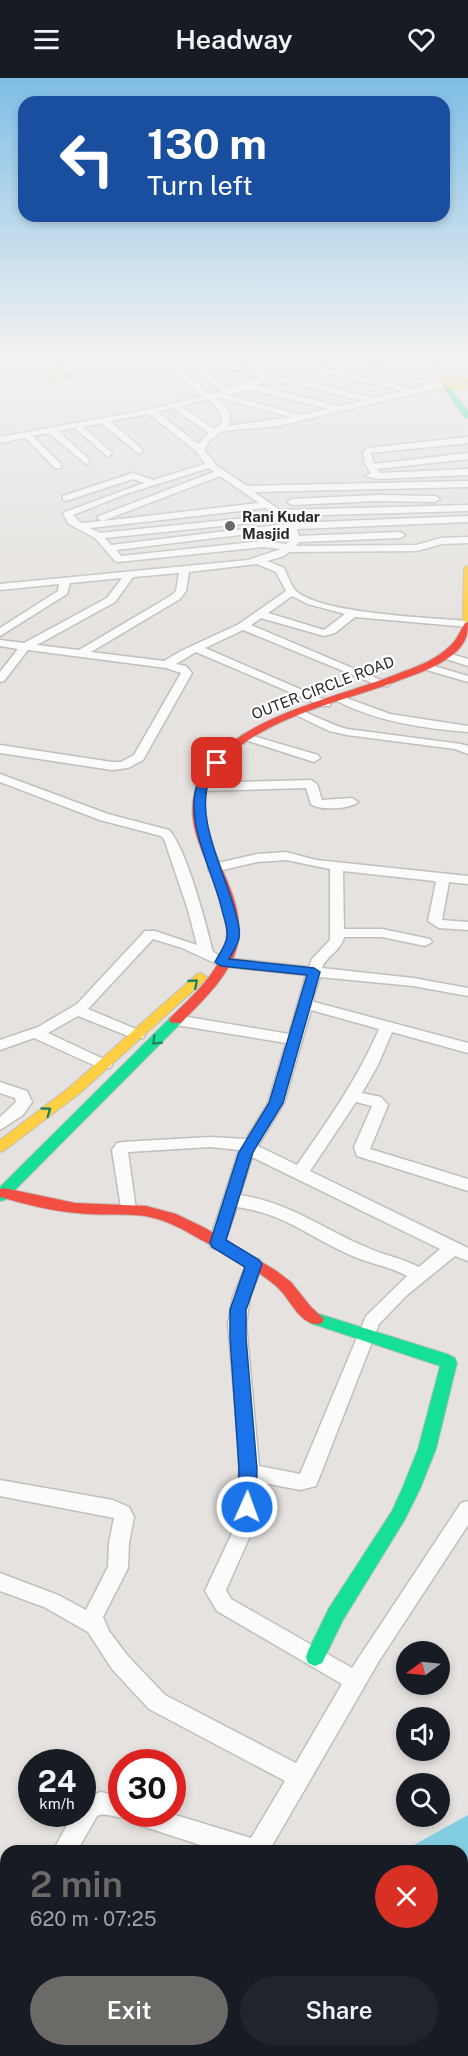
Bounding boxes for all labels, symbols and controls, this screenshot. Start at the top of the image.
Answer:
icon: menu [30,23,63,56]
text: Headway [175,23,293,55]
icon: heart [405,23,438,56]
text: 130 m [147,119,267,168]
icon: left [48,120,126,198]
text: Turn left [147,169,253,201]
place label: Rani Kudar Masjid [242,508,320,542]
marker: Rani Kudar Masjid [223,519,237,533]
street label: OUTER CIRCLE ROAD [249,652,397,723]
pin [191,737,242,788]
icon: arrive [200,746,233,779]
one-way arrow [187,980,198,991]
one-way arrow [152,1033,163,1044]
one-way arrow [40,1107,51,1118]
position arrow [215,1475,279,1539]
north arrow [396,1641,450,1695]
map controls [396,1641,450,1827]
button: sound [396,1707,450,1761]
speed limit sign: 30 [108,1749,186,1827]
text: 24 [38,1763,76,1799]
button: search [396,1773,450,1827]
text: km/h [39,1795,75,1812]
text: 2 min [30,1863,123,1905]
button: close [375,1865,438,1928]
text: 620 m · 07:25 [30,1907,156,1931]
button: Exit [30,1976,228,2045]
button: Share [240,1976,438,2045]

